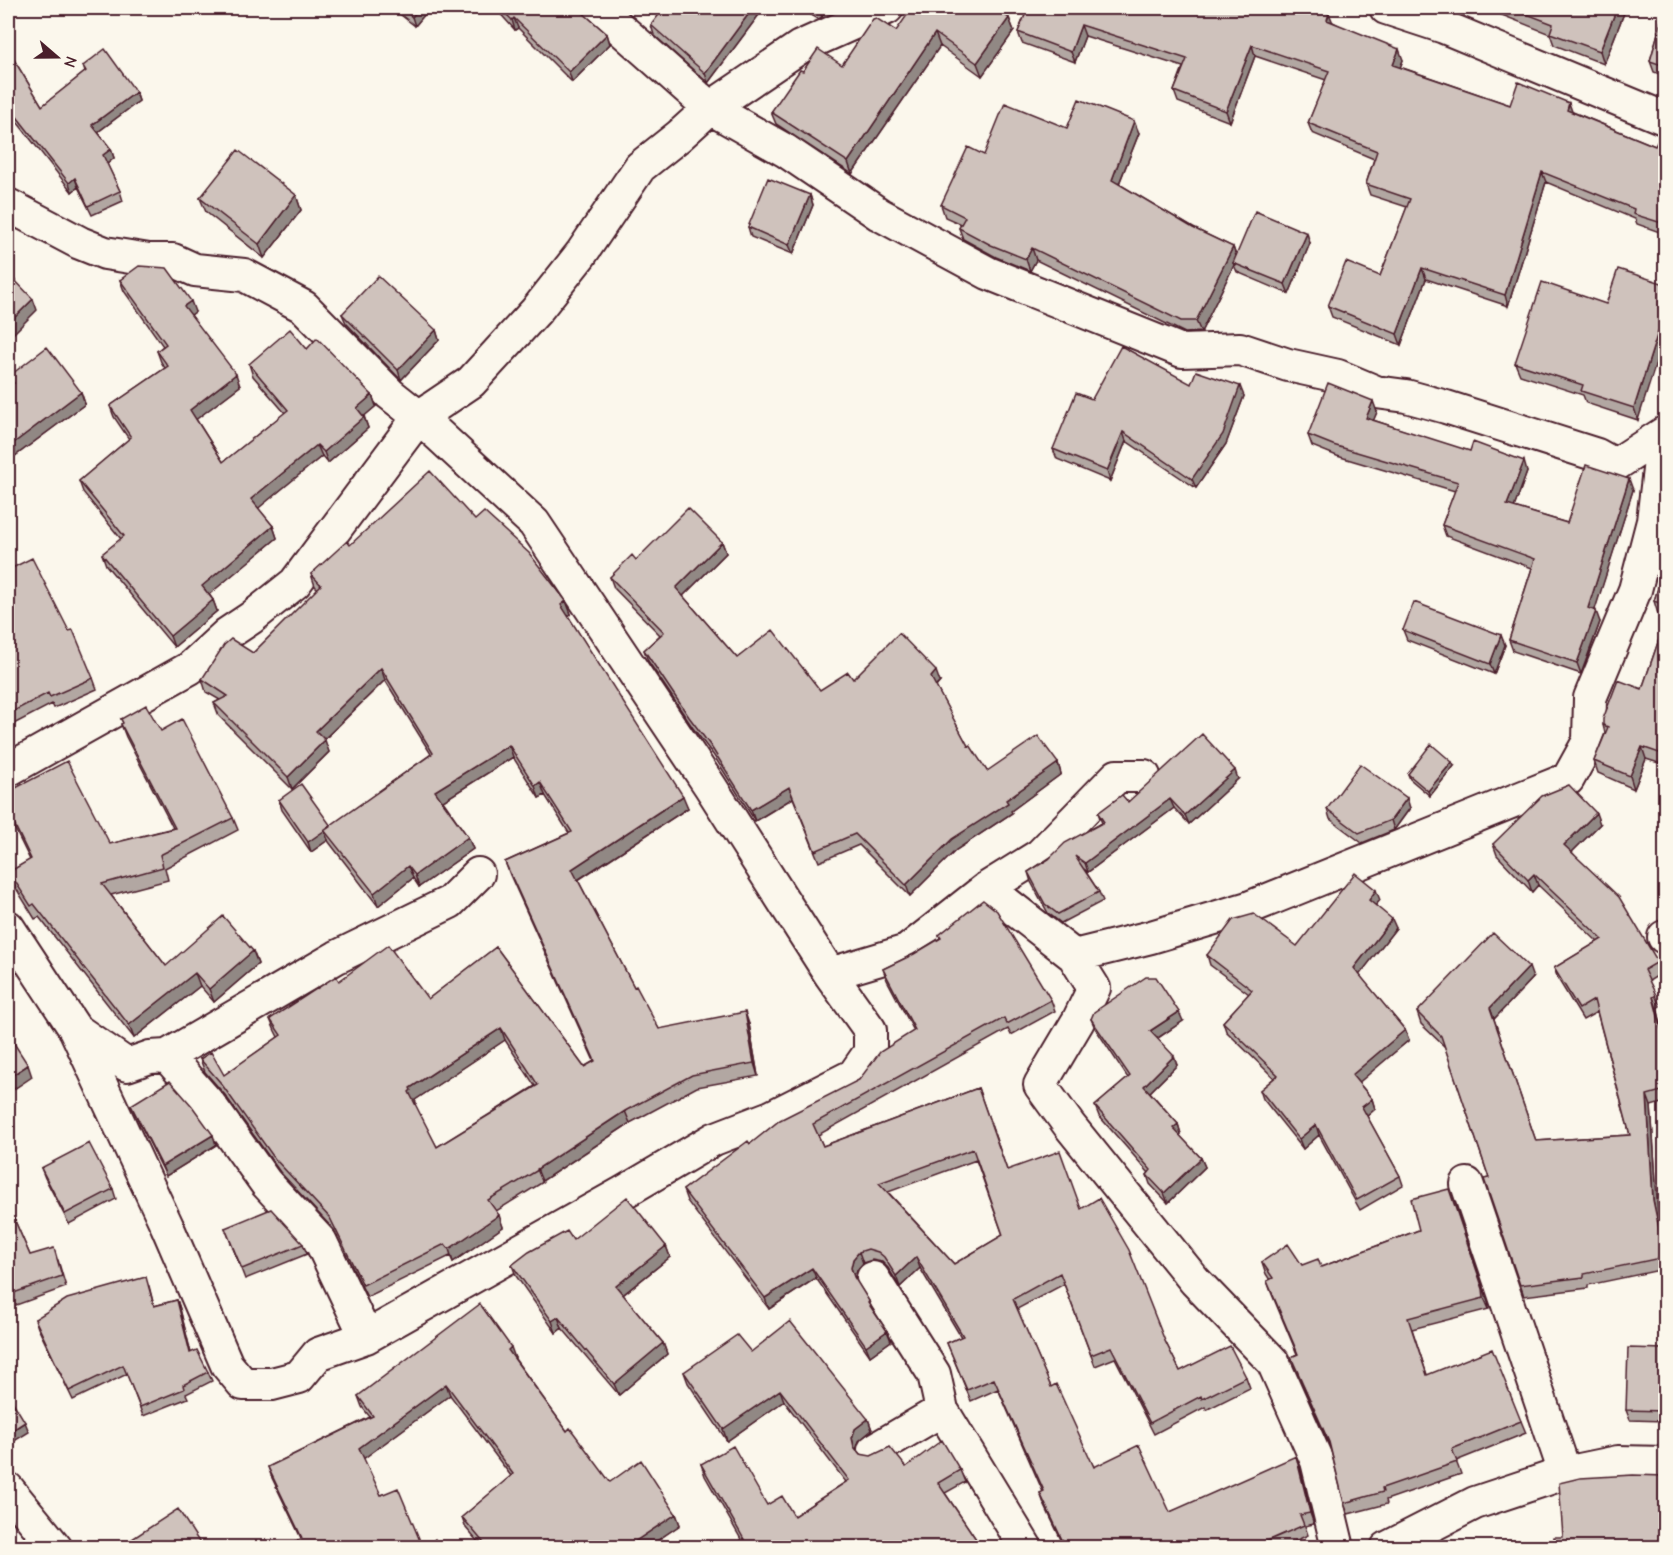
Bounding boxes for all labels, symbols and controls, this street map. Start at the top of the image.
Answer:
north arrow [27,27,87,87]
text: N [60,54,80,70]

